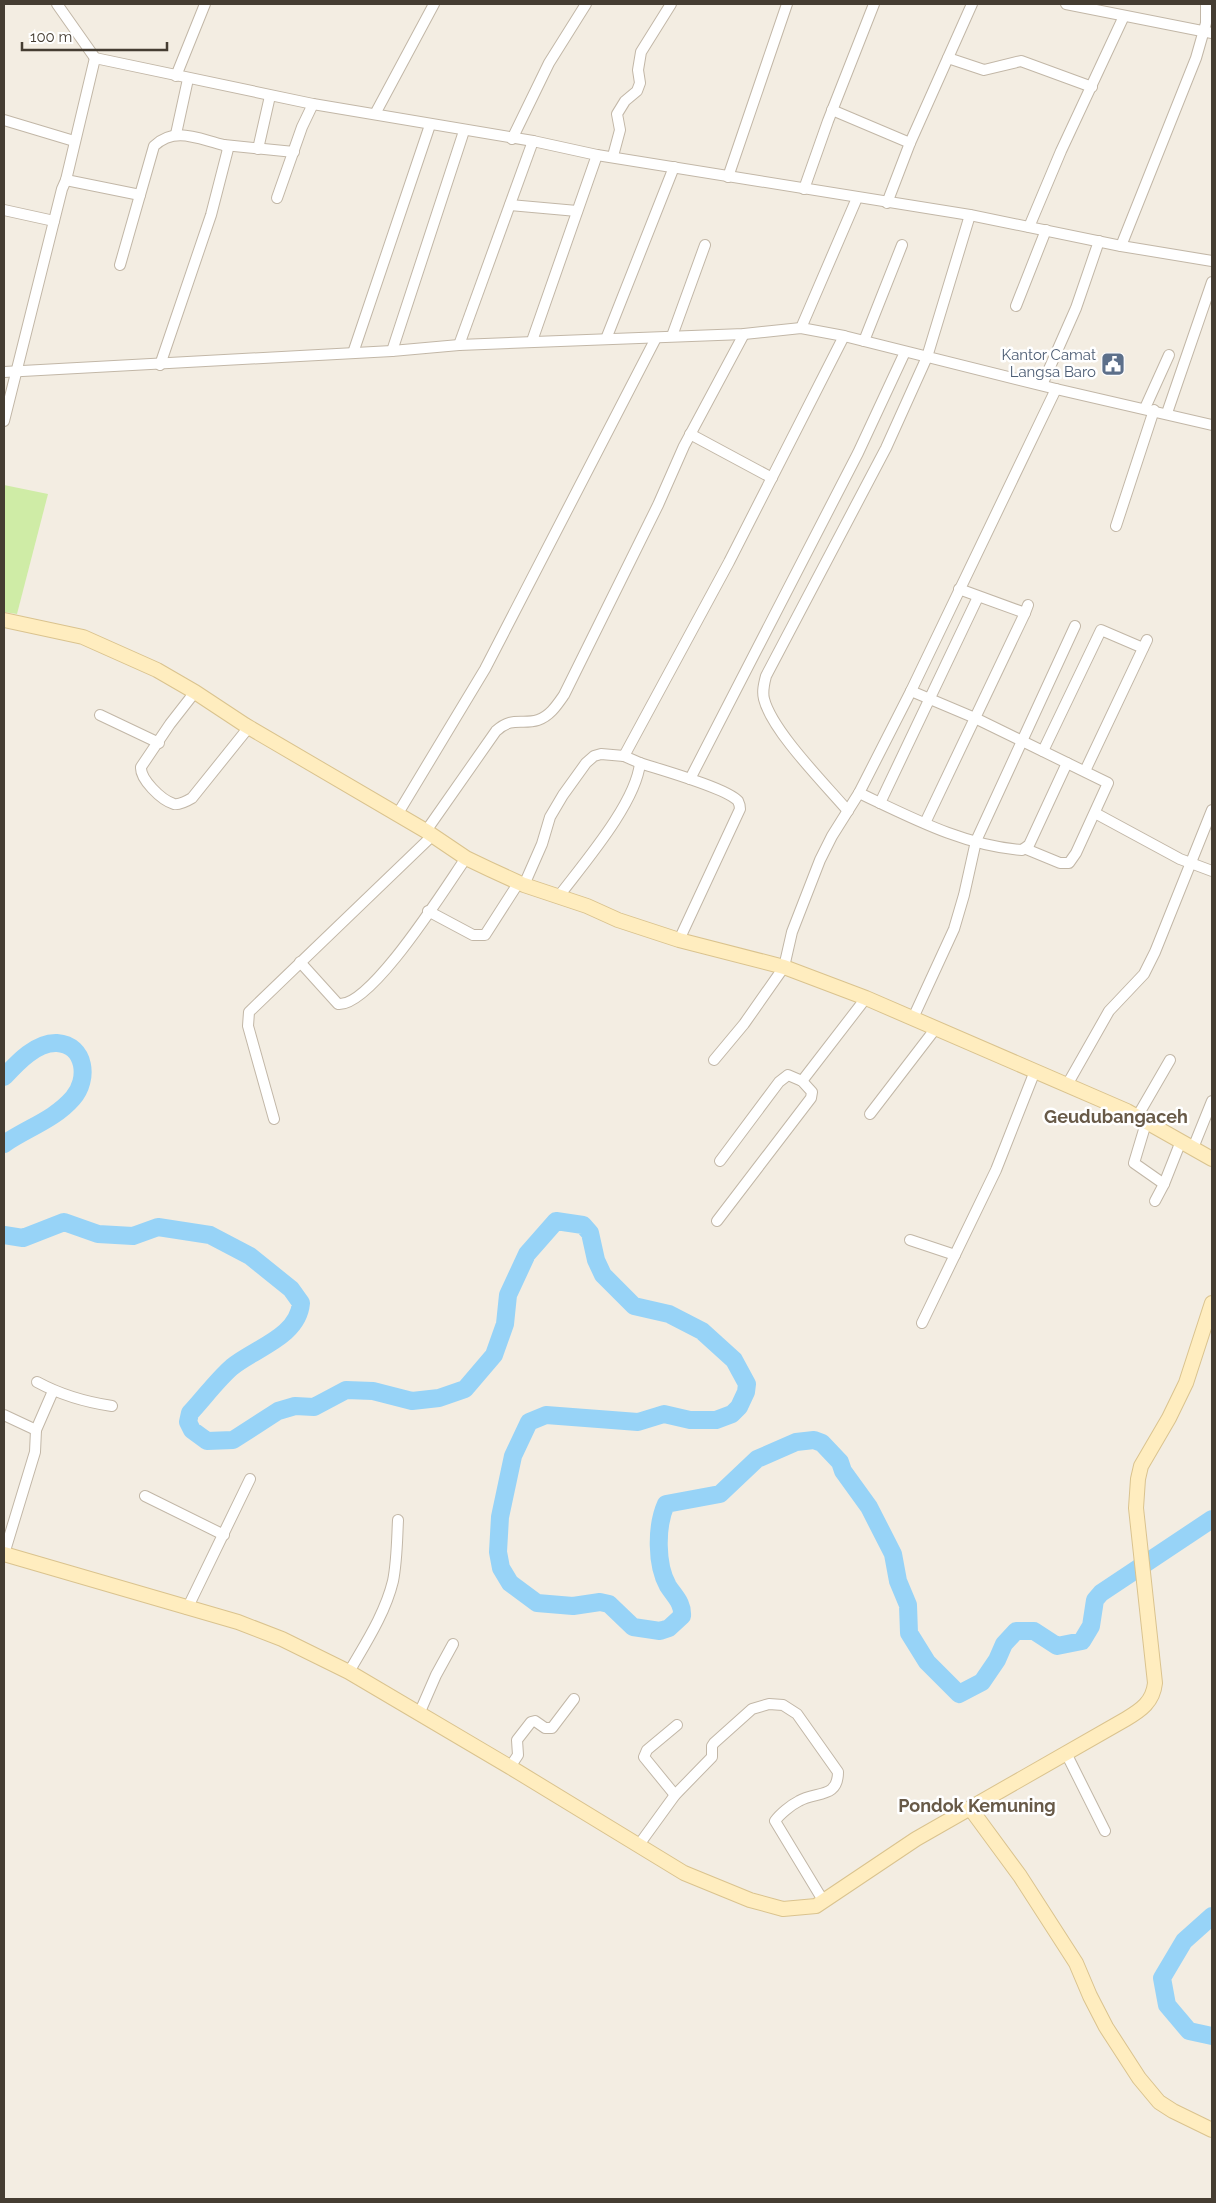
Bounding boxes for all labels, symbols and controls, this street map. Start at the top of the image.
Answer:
scale bar [22,20,168,52]
text: 100 m [30,28,72,46]
place label: Kantor Camat Langsa Baro [1002,346,1096,381]
public building icon: Kantor Camat Langsa Baro [1100,351,1126,377]
district label: Geudubangaceh [1044,1106,1188,1127]
district label: Pondok Kemuning [898,1795,1056,1816]

